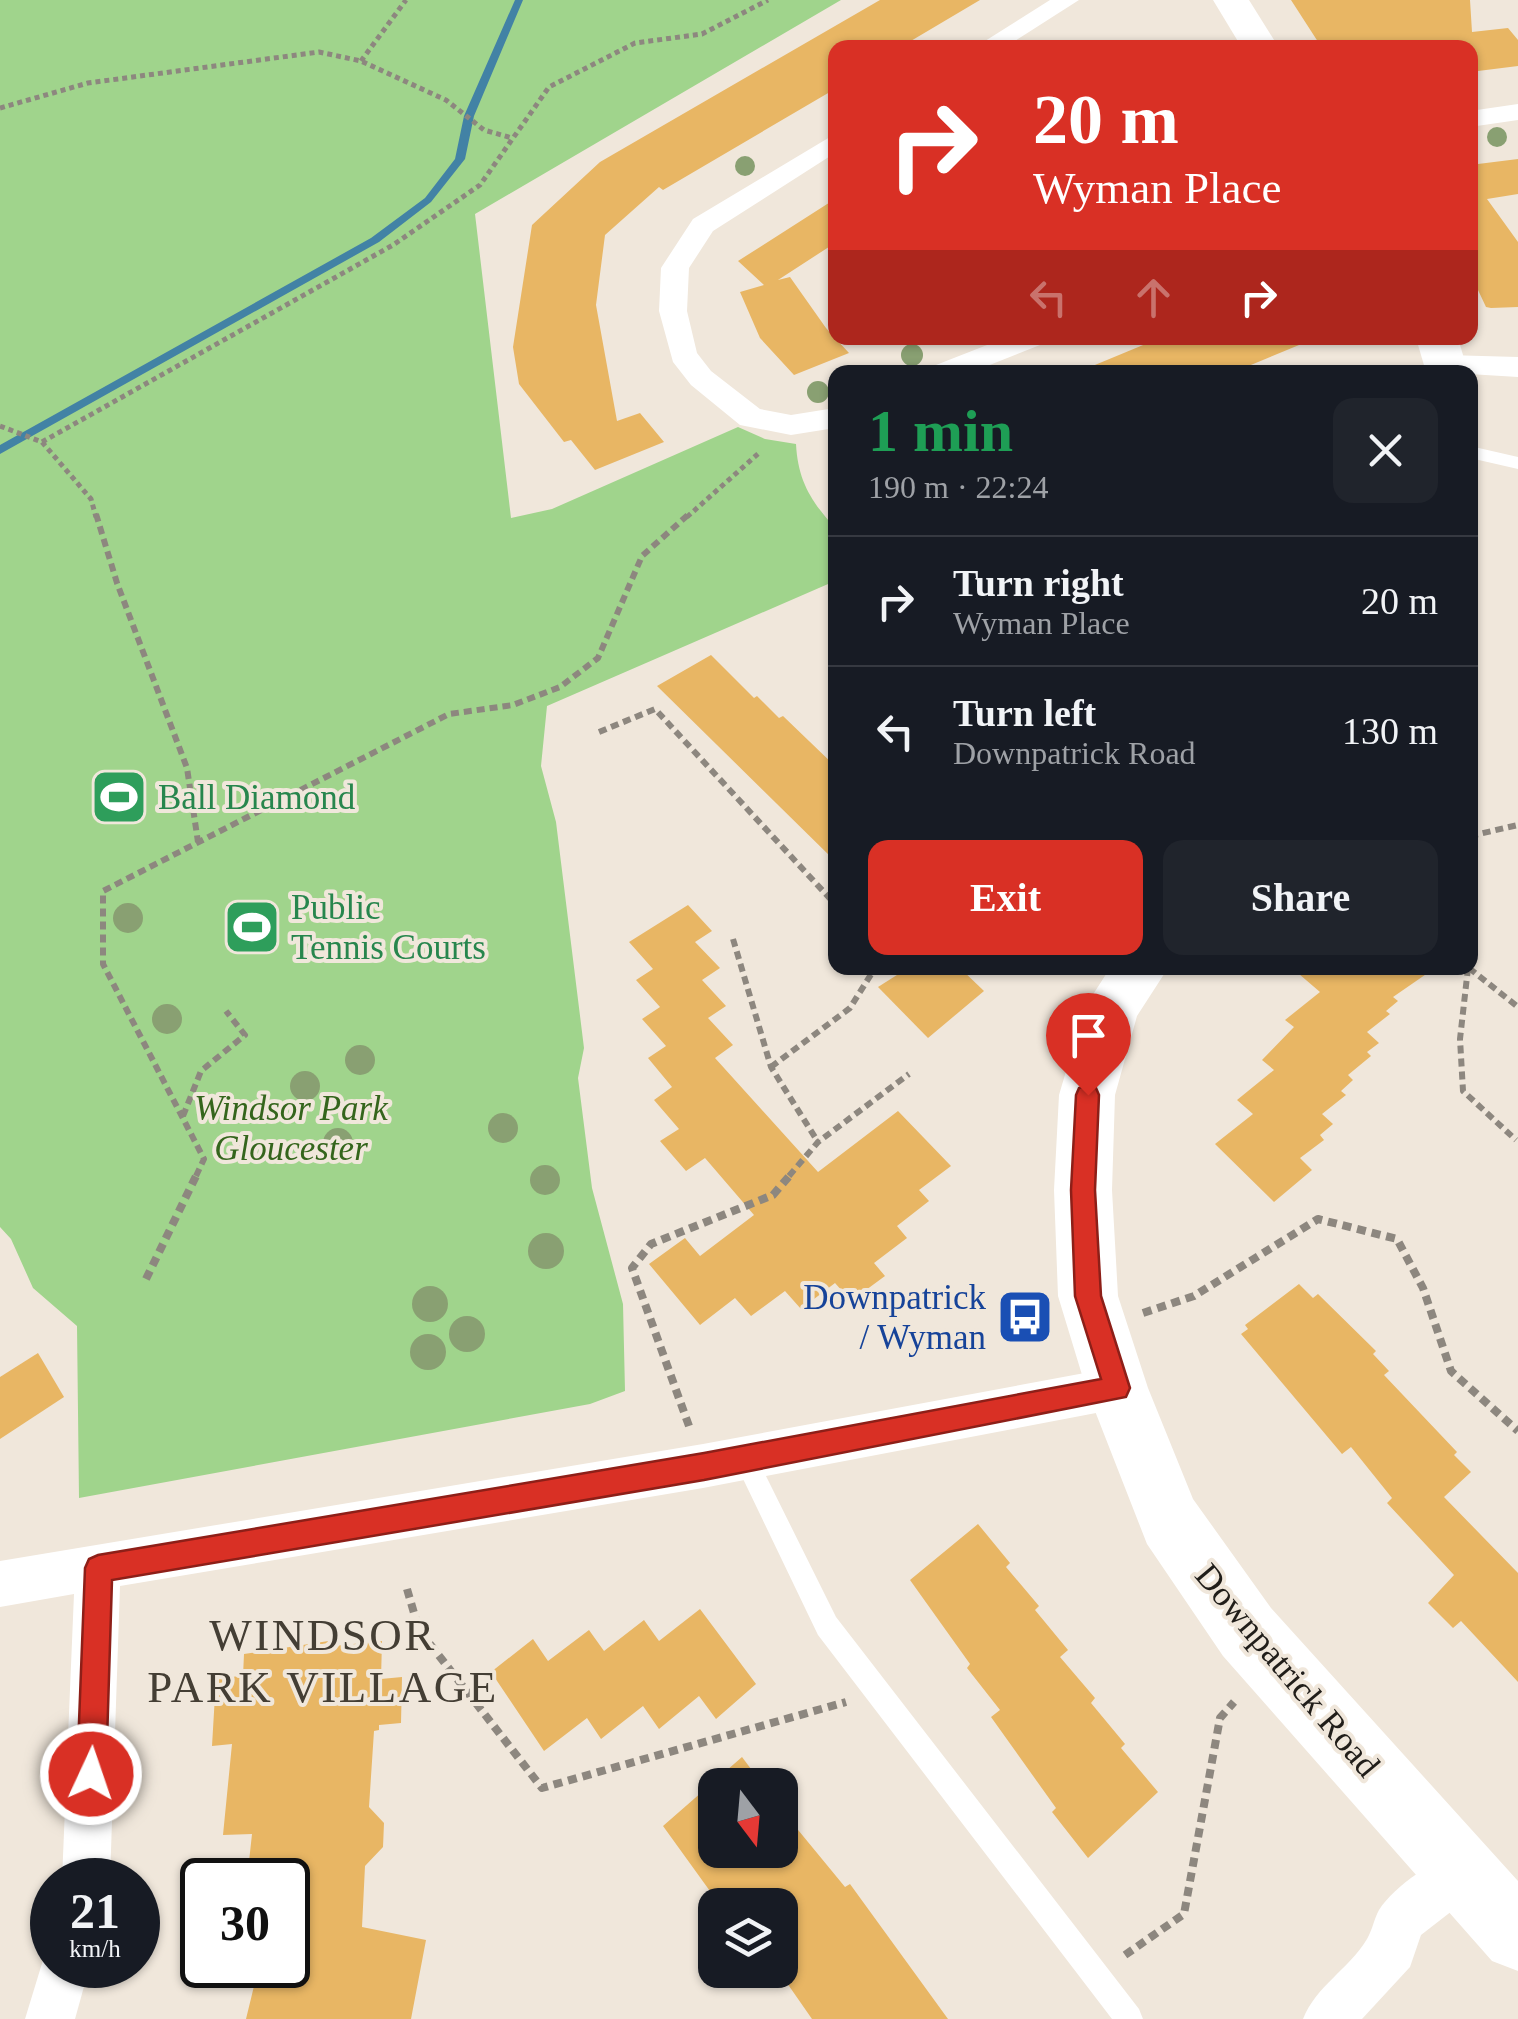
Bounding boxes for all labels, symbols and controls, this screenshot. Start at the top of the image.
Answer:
icon: right [868,80,998,210]
text: 20 m [1033,81,1179,158]
text: Wyman Place [1033,163,1281,213]
icon: left [1021,270,1076,325]
icon: ahead [1126,270,1181,325]
icon: right [1231,270,1286,325]
text: 1 min [868,398,1013,464]
button: close [1333,398,1438,503]
text: 190 m · 22:24 [868,469,1048,505]
text: Turn right [953,562,1124,604]
icon: right [868,574,923,629]
text: 20 m [1361,580,1438,622]
text: Wyman Place [953,605,1130,641]
text: Turn left [953,692,1096,734]
icon: left [868,704,923,759]
text: 130 m [1342,710,1438,752]
text: Downpatrick Road [953,735,1196,771]
sports icon: Ball Diamond [89,767,149,827]
place label: Ball Diamond [158,778,356,817]
button: Exit [868,840,1143,955]
button: Share [1163,840,1438,955]
place label: Public Tennis Courts [291,888,486,967]
sports icon: Public Tennis Courts [222,897,282,957]
pin [1046,993,1131,1096]
icon: arrive [1061,1008,1116,1063]
park label: Windsor Park Gloucester [194,1089,389,1168]
place label: Downpatrick / Wyman [803,1278,986,1357]
bus stop icon: Downpatrick / Wyman [995,1287,1055,1347]
street label: Downpatrick Road [1187,1556,1388,1785]
district label: WINDSOR PARK VILLAGE [147,1610,499,1712]
position arrow [39,1722,143,1826]
north arrow [698,1768,798,1868]
map controls [698,1768,798,1988]
speed limit sign: 30 [180,1858,310,1988]
text: 21 [70,1883,120,1939]
button: layers [698,1888,798,1988]
text: km/h [69,1935,121,1962]

